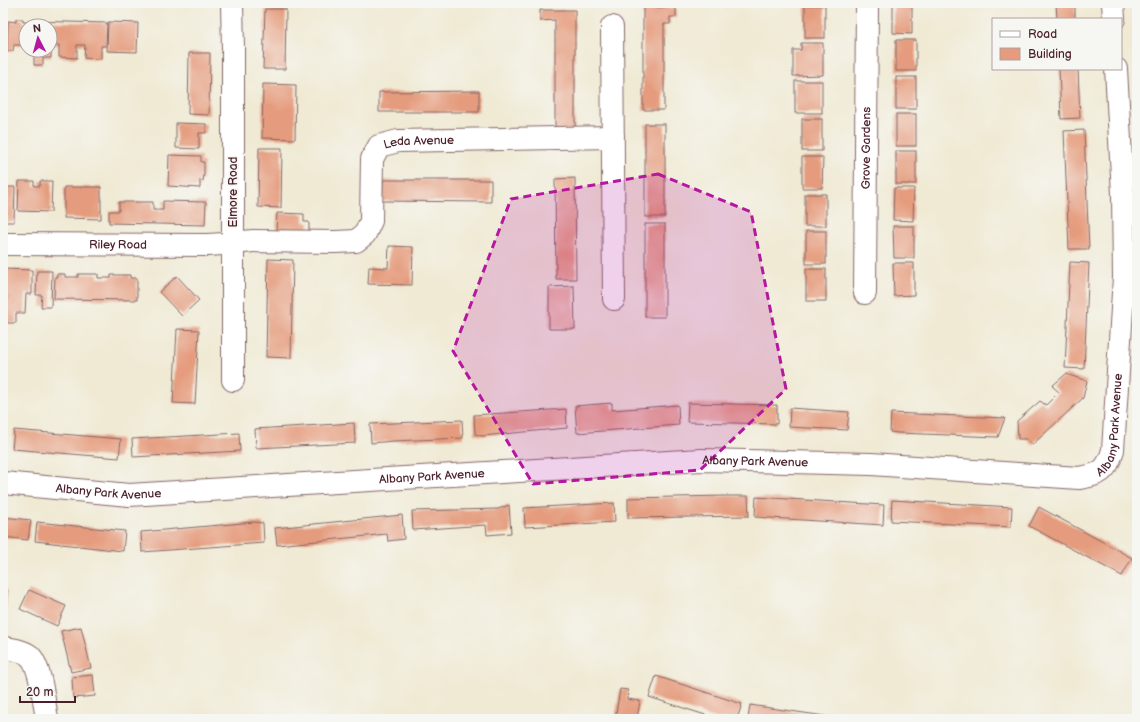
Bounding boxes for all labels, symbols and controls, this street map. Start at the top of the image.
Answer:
north arrow [18,18,58,58]
legend [992,18,1122,70]
text: N [32,22,42,35]
text: Road [1028,27,1057,42]
text: Building [1028,47,1072,62]
street label: Grove Gardens [858,107,874,189]
street label: Leda Avenue [382,132,454,152]
street label: Elmore Road [226,156,241,227]
street label: Riley Road [89,237,147,252]
street label: Albany Park Avenue [1093,373,1125,480]
street label: Albany Park Avenue [702,453,808,470]
street label: Albany Park Avenue [379,466,485,487]
street label: Albany Park Avenue [55,481,162,503]
scale bar [20,678,75,704]
text: 20 m [26,685,53,700]

